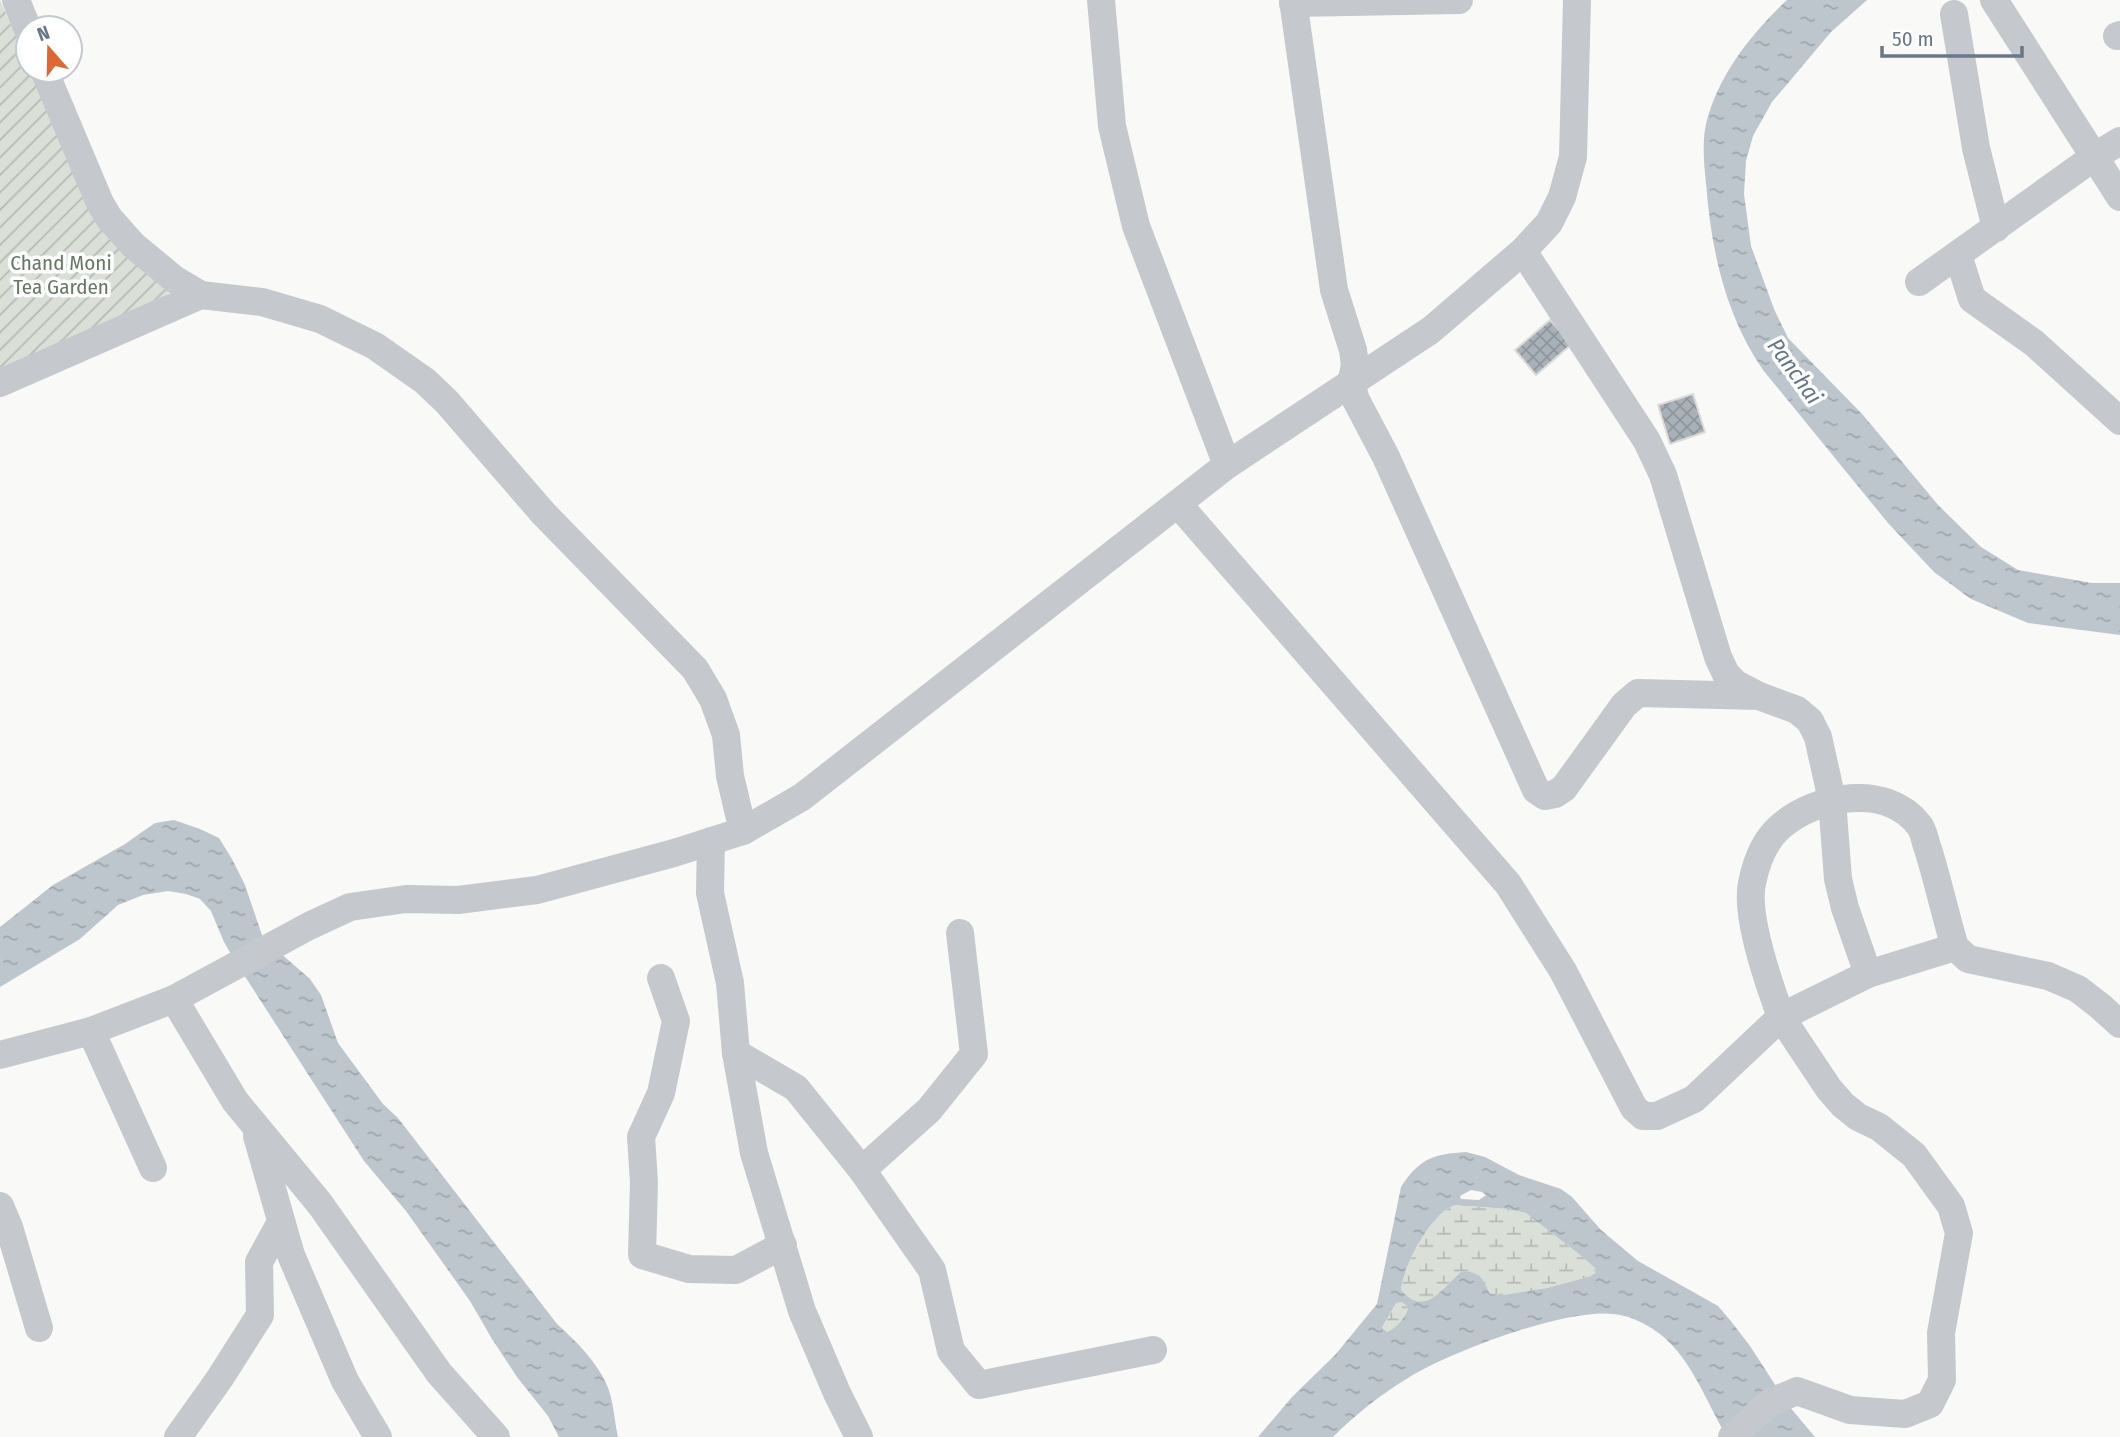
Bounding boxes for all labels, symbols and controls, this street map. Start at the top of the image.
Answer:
north arrow [14,14,84,84]
scale bar [1882,14,2022,58]
text: N [34,21,53,46]
text: 50 m [1892,26,1934,52]
park label: Chand Moni Tea Garden [10,250,112,300]
water label: Panchai [1762,333,1828,410]

